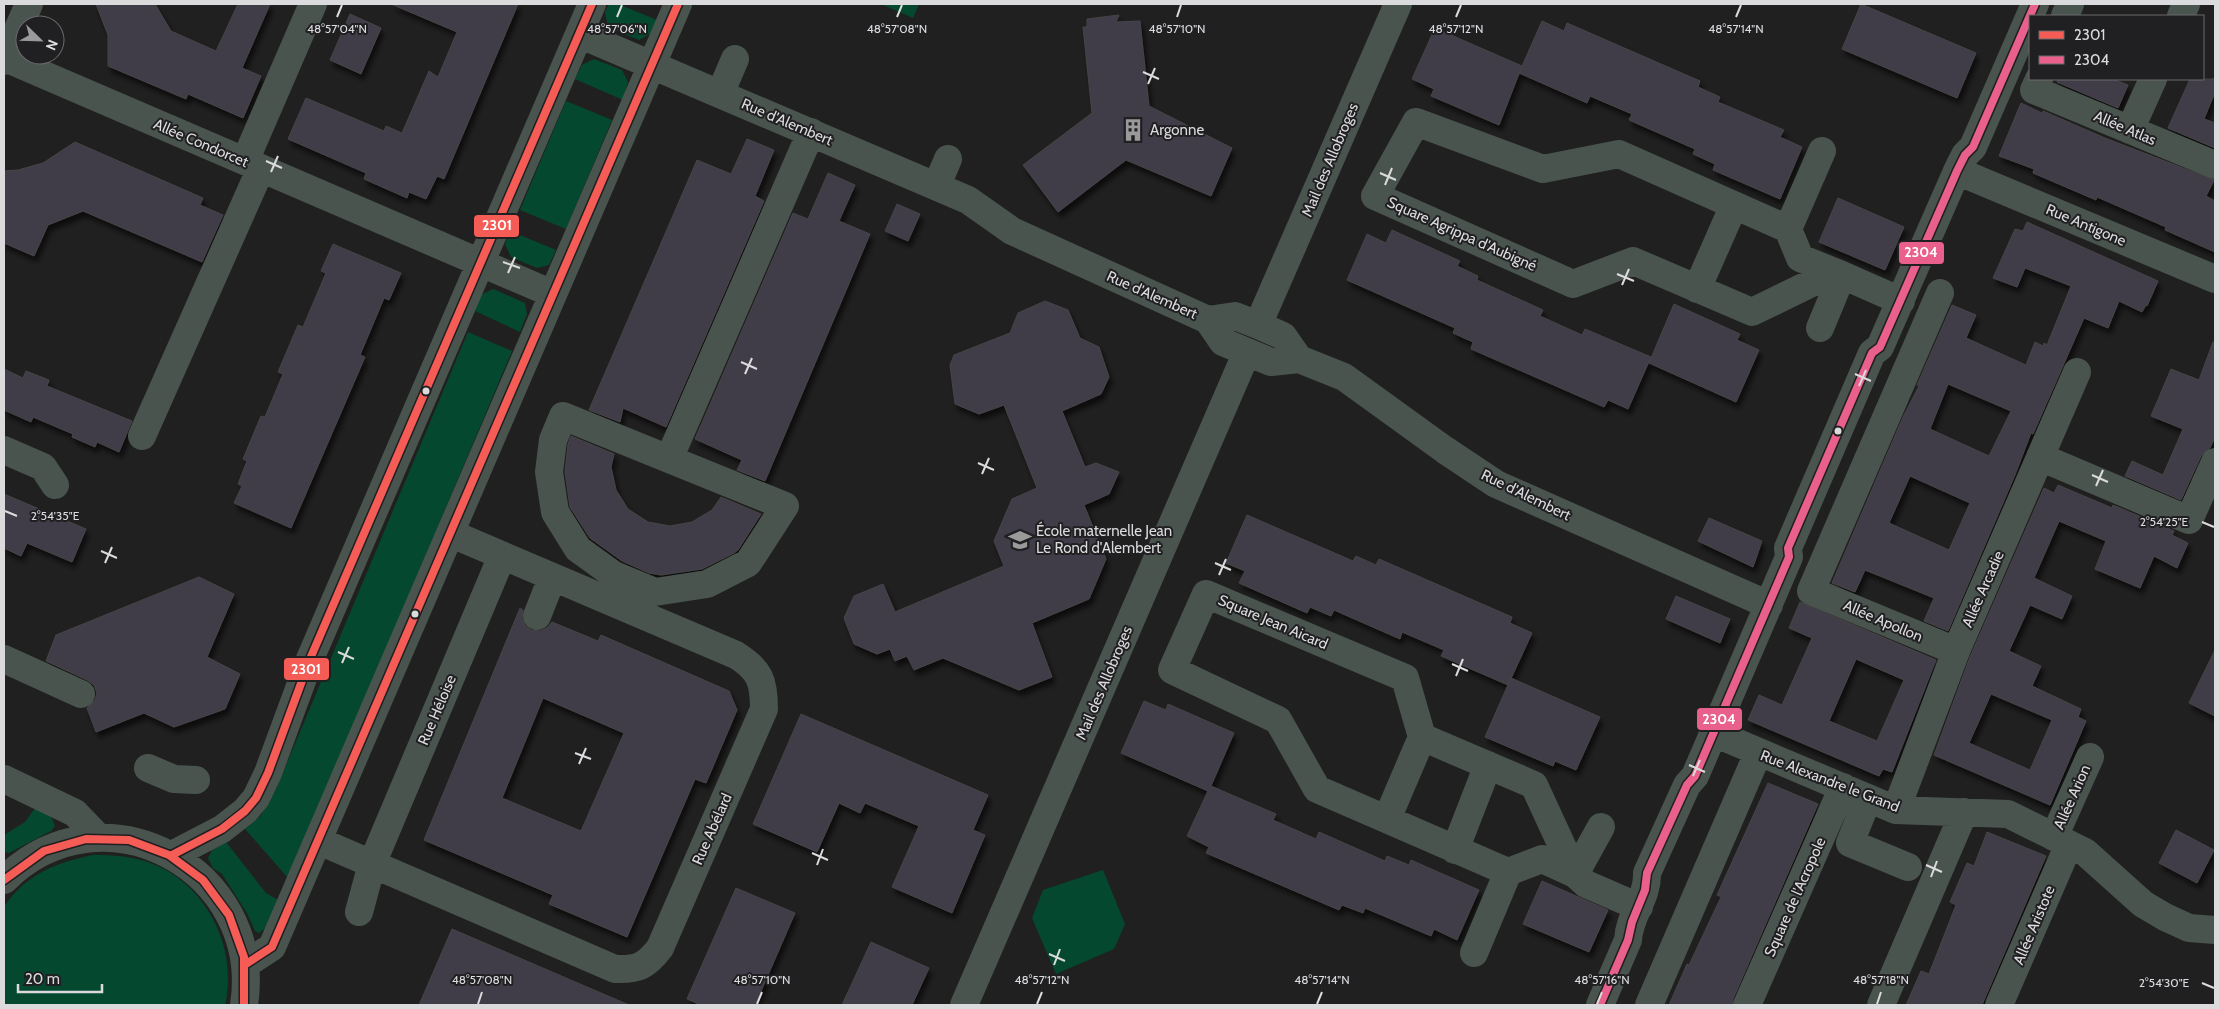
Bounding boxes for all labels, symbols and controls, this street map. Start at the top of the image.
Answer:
north arrow [15,15,65,65]
legend [2029,15,2204,80]
text: 48°57'04"N [307,21,367,36]
text: 48°57'06"N [587,21,647,36]
text: 48°57'08"N [867,21,927,36]
text: 48°57'10"N [1149,21,1205,36]
text: 48°57'12"N [1429,21,1483,36]
text: 48°57'14"N [1708,21,1764,36]
text: 2301 [2074,26,2105,44]
text: N [42,37,62,53]
text: 2304 [2074,51,2109,69]
street label: Rue d'Alembert [739,95,835,149]
street label: Mail des Allobroges [1298,100,1362,220]
street label: Allée Atlas [2091,107,2159,149]
street label: Allée Condorcet [151,115,251,171]
building icon: Argonne [1120,117,1146,143]
place label: Argonne [1150,121,1204,139]
street label: Square Agrippa d'Aubigné [1384,193,1540,275]
street label: Rue Antigone [2043,200,2129,250]
line badge: 2301 [473,214,520,238]
text: 2301 [482,216,512,234]
line badge: 2304 [1898,241,1945,265]
text: 2304 [1904,243,1938,261]
street label: Rue d'Alembert [1104,267,1200,323]
unlabelled marker [421,386,431,396]
unlabelled marker [1833,426,1843,436]
street label: Rue d'Alembert [1478,466,1574,524]
text: 2°54'35"E [31,508,80,523]
text: 2°54'25"E [2140,514,2189,529]
place label: École maternelle Jean Le Rond d'Alembert [1036,521,1172,557]
school or university icon: École maternelle Jean Le Rond d'Alembert [1007,527,1033,553]
street label: Allée Arcadie [1958,548,2008,630]
street label: Square Jean Aicard [1215,591,1331,653]
street label: Allée Apollon [1841,596,1925,646]
unlabelled marker [410,609,420,619]
street label: Mail des Allobroges [1072,623,1136,743]
line badge: 2301 [283,657,330,681]
text: 2301 [291,660,321,678]
street label: Rue Héloise [414,672,460,748]
line badge: 2304 [1696,707,1743,731]
text: 2304 [1702,710,1736,728]
street label: Rue Alexandre le Grand [1758,746,1902,816]
street label: Allée Arion [2050,762,2094,832]
street label: Rue Abélard [688,790,736,868]
street label: Square de l'Acropole [1761,834,1830,960]
street label: Allée Aristote [2009,883,2059,967]
scale bar [18,962,101,994]
text: 20 m [25,970,60,988]
text: 48°57'08"N [452,972,512,987]
text: 48°57'10"N [734,972,790,987]
text: 48°57'12"N [1015,972,1069,987]
text: 48°57'14"N [1294,972,1350,987]
text: 48°57'16"N [1574,972,1630,987]
text: 48°57'18"N [1853,972,1909,987]
text: 2°54'30"E [2139,975,2190,990]

